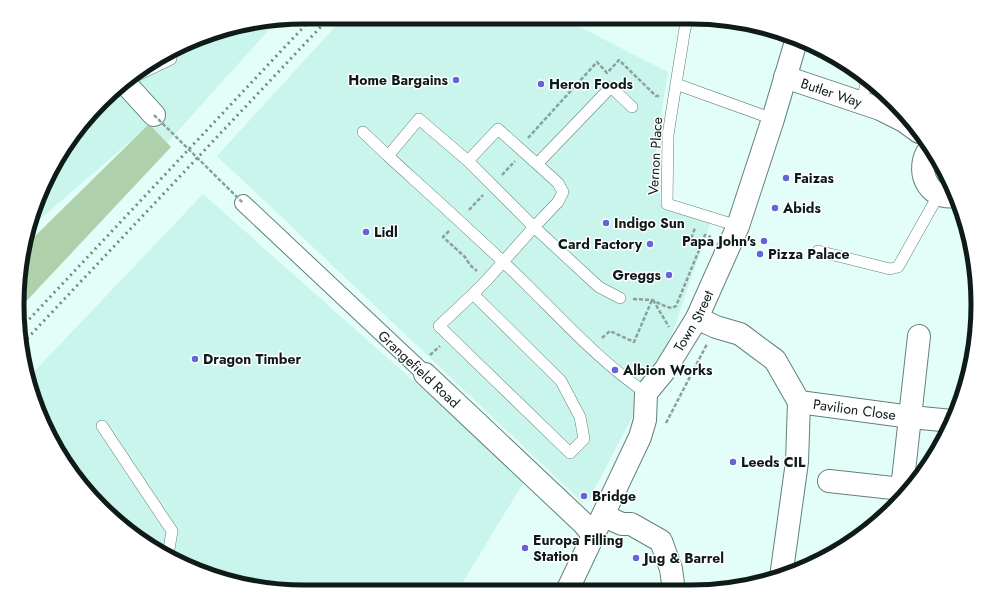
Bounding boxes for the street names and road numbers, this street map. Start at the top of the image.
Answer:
street label: Butler Way [798,73,865,112]
street label: Vernon Place [643,116,667,196]
street label: Town Street [669,286,718,355]
street label: Grangefield Road [374,326,464,412]
street label: Pavilion Close [812,394,897,425]

